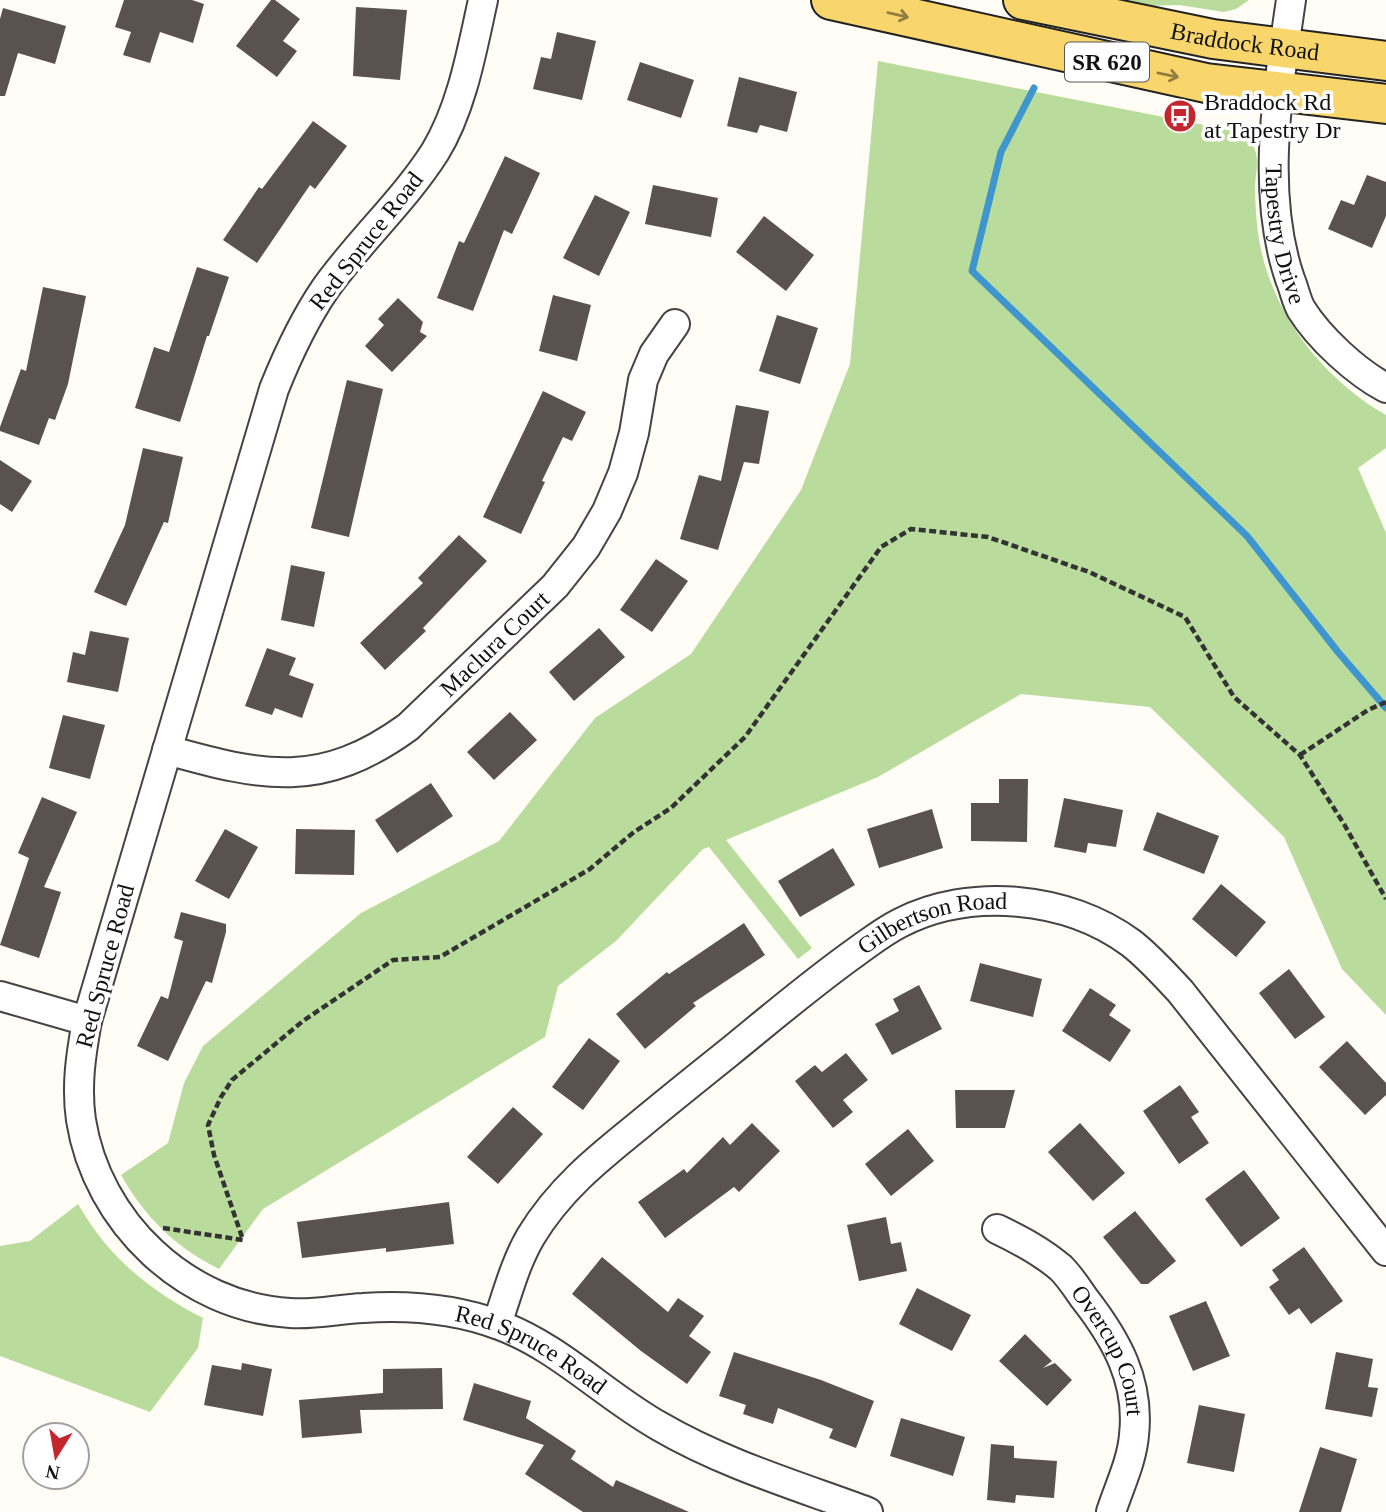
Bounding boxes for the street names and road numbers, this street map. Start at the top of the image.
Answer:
street label: Braddock Road [1168,18,1321,65]
road number: SR 620 [1065,43,1149,82]
street label: Tapestry Drive [1261,163,1311,308]
street label: Red Spruce Road [304,167,428,315]
street label: Maclura Court [435,586,555,702]
street label: Red Spruce Road [71,882,139,1050]
street label: Gilbertson Road [853,888,1007,960]
street label: Overcup Court [1066,1280,1148,1417]
street label: Red Spruce Road [453,1300,611,1399]

